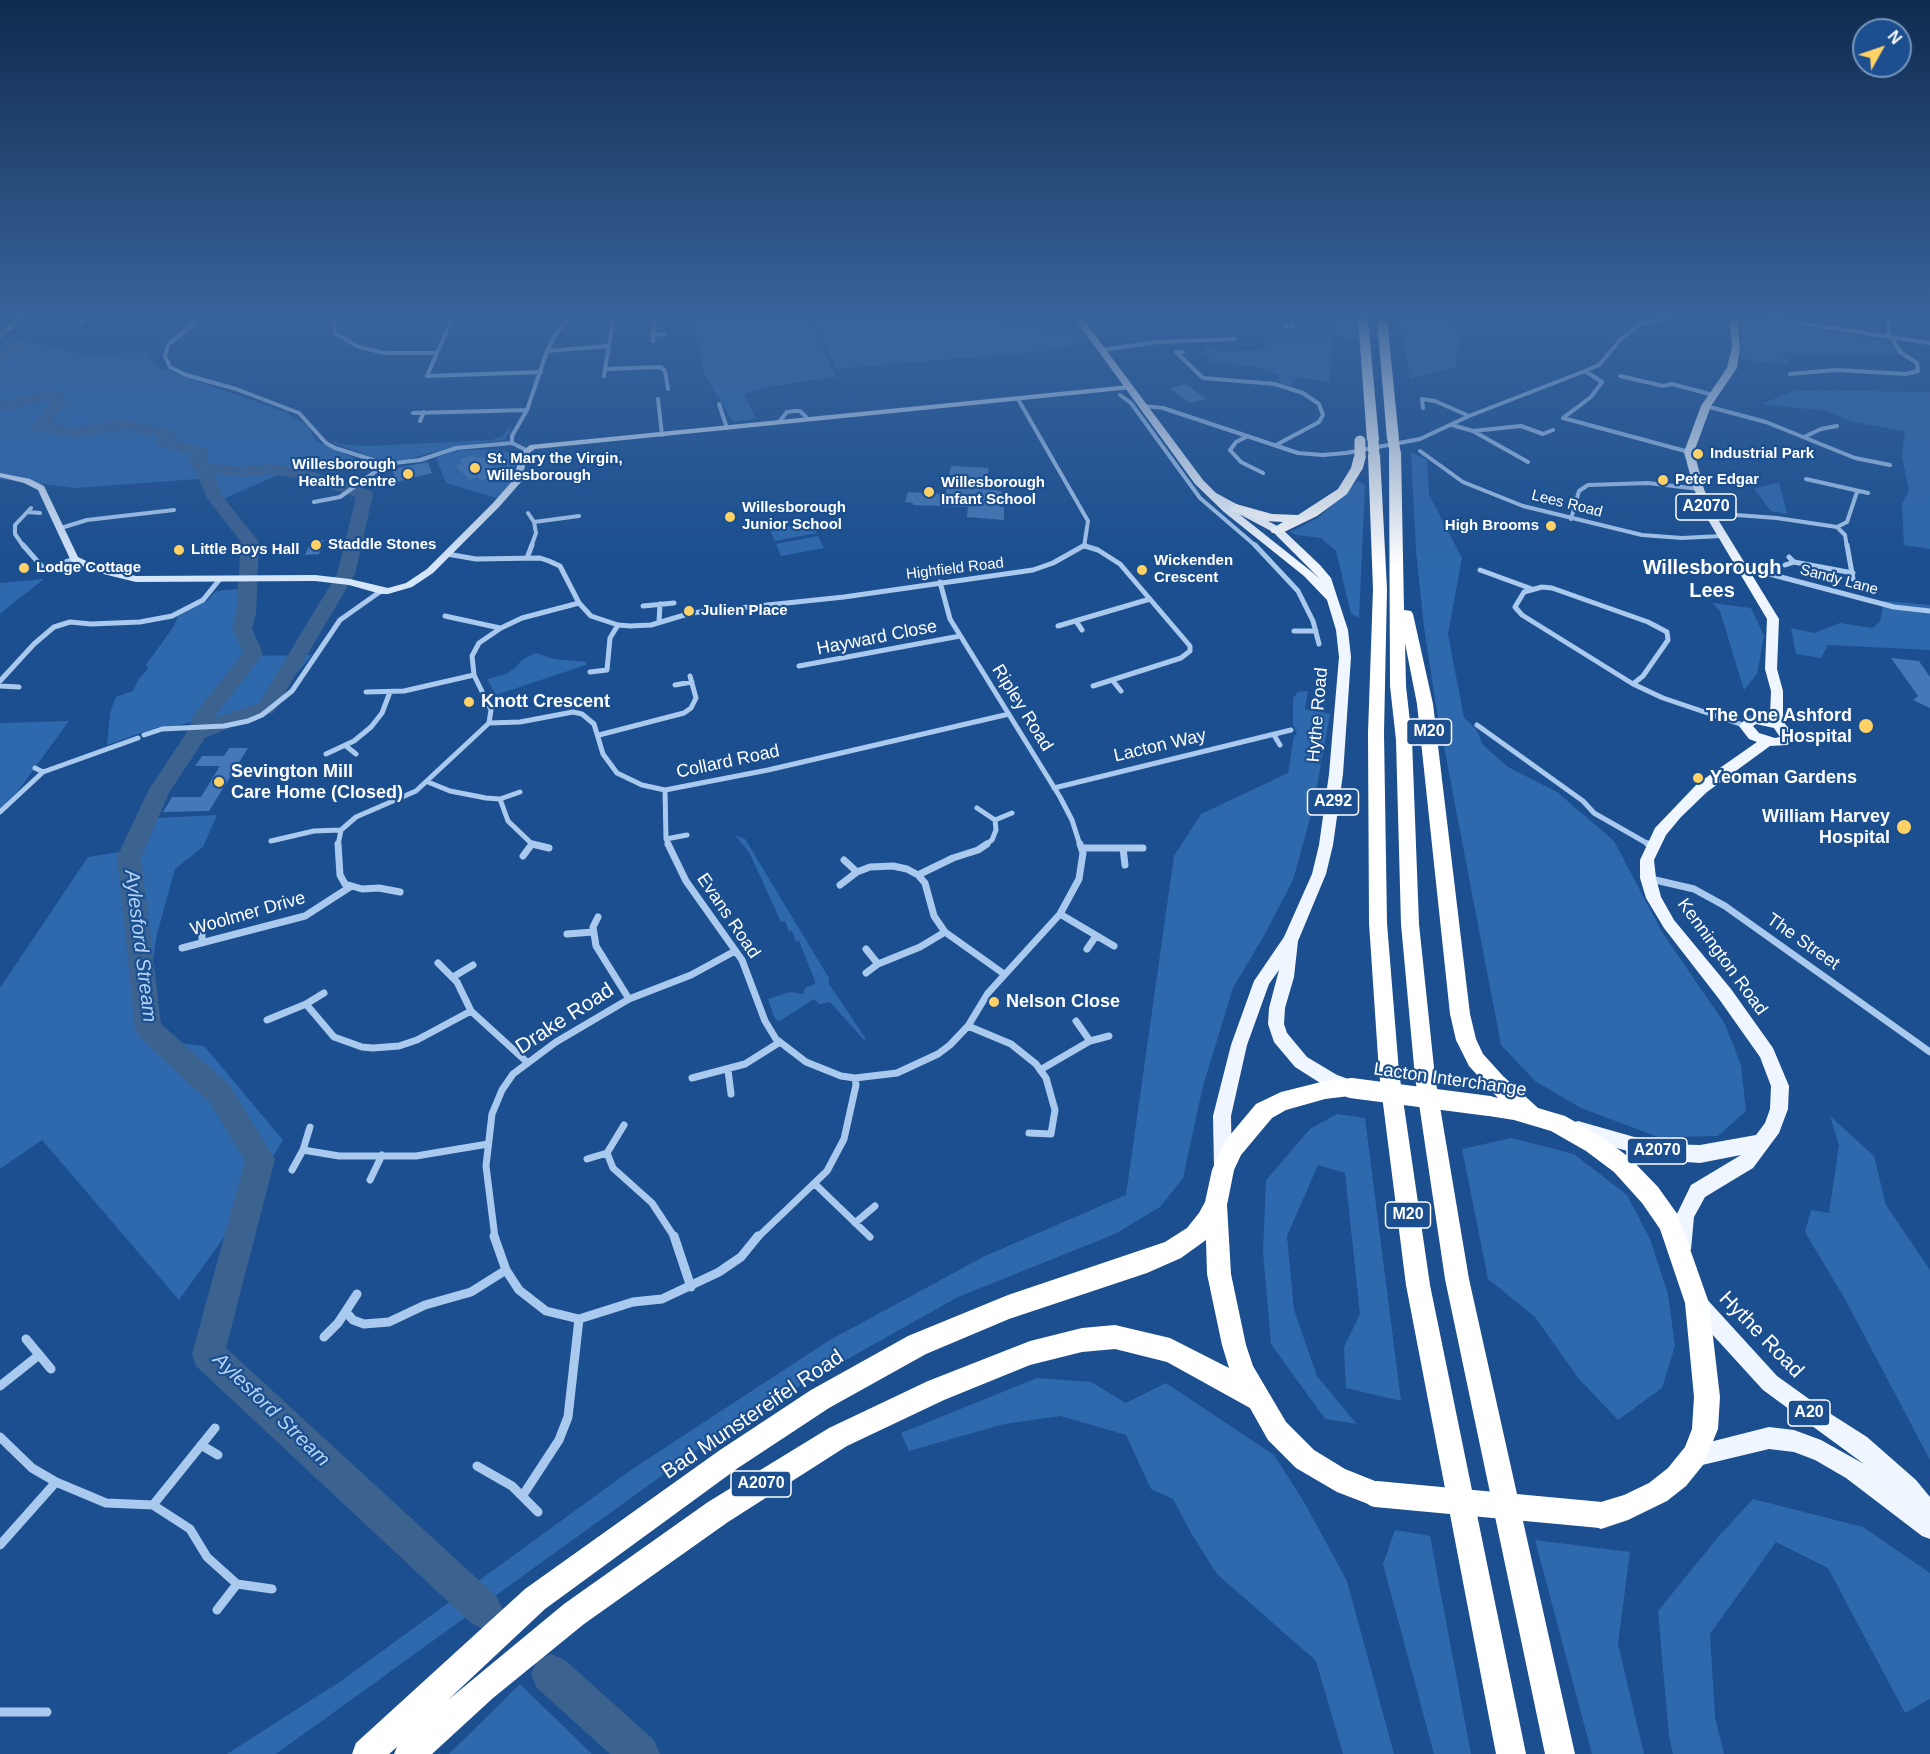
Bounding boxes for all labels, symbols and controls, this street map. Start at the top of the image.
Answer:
north arrow [1852,18,1912,78]
text: N [1884,28,1905,47]
place label: Industrial Park [1710,445,1814,463]
marker: Industrial Park [1691,447,1705,461]
place label: St. Mary the Virgin, Willesborough [487,450,623,485]
place label: Willesborough Health Centre [292,456,396,491]
marker: St. Mary the Virgin, Willesborough [468,461,482,475]
marker: Willesborough Health Centre [401,467,415,481]
place label: Peter Edgar [1675,471,1759,489]
marker: Peter Edgar [1656,473,1670,487]
place label: Willesborough Infant School [941,474,1045,509]
marker: Willesborough Infant School [922,485,936,499]
street label: Lees Road [1530,486,1604,522]
road number: A2070 [1676,494,1736,520]
place label: Willesborough Junior School [742,499,846,534]
marker: Willesborough Junior School [723,510,737,524]
place label: High Brooms [1445,517,1539,535]
marker: High Brooms [1544,519,1558,533]
place label: Staddle Stones [328,536,436,554]
marker: Staddle Stones [309,538,323,552]
place label: Little Boys Hall [191,541,299,559]
marker: Little Boys Hall [172,543,186,557]
place label: Wickenden Crescent [1154,552,1233,587]
street label: Highfield Road [905,554,1005,584]
district label: Willesborough Lees [1643,556,1781,603]
place label: Lodge Cottage [36,559,141,577]
marker: Lodge Cottage [17,561,31,575]
street label: Sandy Lane [1798,561,1880,599]
marker: Wickenden Crescent [1135,563,1149,577]
place label: Julien Place [701,602,788,620]
marker: Julien Place [682,604,696,618]
street label: Hayward Close [815,616,939,660]
street label: Ripley Road [987,661,1057,755]
street label: Hythe Road [1303,667,1333,763]
place label: Knott Crescent [481,691,610,713]
marker: Knott Crescent [462,695,476,709]
place label: The One Ashford Hospital [1706,705,1852,748]
marker: The One Ashford Hospital [1857,717,1875,735]
road number: M20 [1406,719,1452,745]
street label: Lacton Way [1112,725,1208,767]
street label: Collard Road [674,741,782,783]
place label: Sevington Mill Care Home (Closed) [231,761,403,804]
place label: Yeoman Gardens [1710,767,1857,789]
marker: Yeoman Gardens [1691,771,1705,785]
marker: Sevington Mill Care Home (Closed) [212,775,226,789]
road number: A292 [1308,789,1358,815]
place label: William Harvey Hospital [1762,806,1890,848]
marker: William Harvey Hospital [1895,818,1913,836]
water label: Aylesford Stream [119,869,161,1023]
street label: Evans Road [692,869,764,963]
street label: Woolmer Drive [188,887,308,941]
street label: Kennington Road [1672,894,1772,1020]
street label: The Street [1762,909,1844,975]
street label: Drake Road [511,978,619,1060]
place label: Nelson Close [1006,991,1120,1013]
marker: Nelson Close [987,995,1001,1009]
street label: Lacton Interchange [1372,1059,1528,1101]
road number: A2070 [1627,1138,1687,1164]
road number: M20 [1386,1202,1430,1228]
street label: Hythe Road [1713,1286,1809,1384]
street label: Bad Munstereifel Road [657,1345,849,1485]
water label: Aylesford Stream [208,1348,334,1472]
road number: A20 [1788,1400,1830,1426]
road number: A2070 [731,1471,791,1497]

